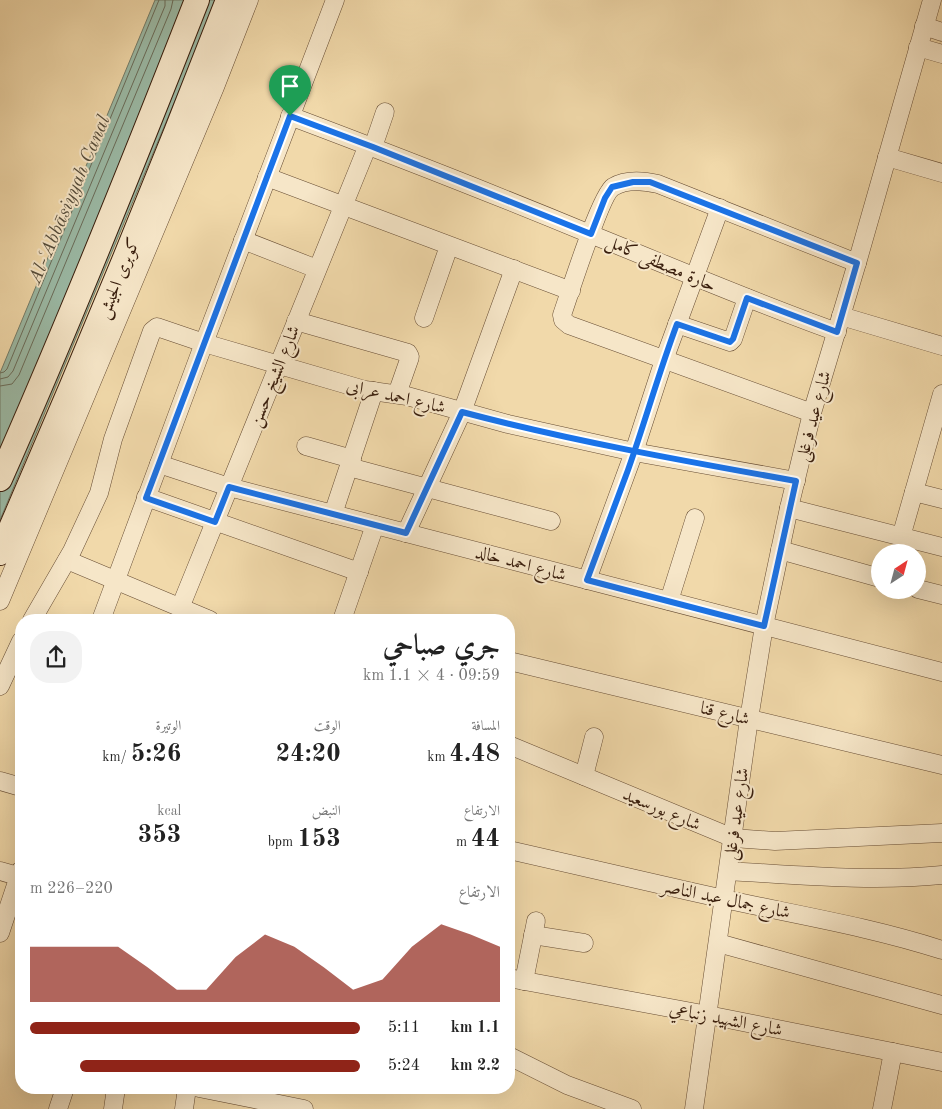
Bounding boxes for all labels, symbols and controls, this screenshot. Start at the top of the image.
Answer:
pin [269,65,311,116]
icon: arrive [276,72,304,100]
water label: Al-ʿAbbāsiyyah Canal [26,113,115,288]
street label: حارة مصطفى كامل [602,232,719,298]
street label: كوبرى الجيش [94,235,145,322]
street label: شارع الشيخ حسن [246,323,309,432]
street label: شارع عيد فرغلى [793,369,840,465]
street label: شارع احمد عرابى [343,377,447,422]
street label: شارع احمد خالد [472,543,568,590]
north arrow [871,544,926,599]
map controls [871,544,926,599]
button: share [30,631,82,683]
text: جري صباحي [383,633,500,661]
text: 09:59 · 4 × 1.1 km [363,668,500,684]
street label: شارع قنا [697,699,751,734]
text: الوتيرة [156,719,181,733]
text: الوقت [314,719,341,733]
text: المسافة [471,719,500,733]
text: 5:26 [131,742,181,767]
text: 24:20 [276,742,341,767]
text: 4.48 [449,742,500,767]
text: /km [102,750,131,764]
text: km [427,750,449,764]
street label: شارع عيد فرغلى [722,767,757,862]
street label: شارع بورسعيد [618,785,703,839]
text: kcal [157,804,181,818]
text: النبض [312,804,341,818]
text: الارتفاع [464,804,500,818]
text: 353 [138,823,181,848]
text: 153 [297,827,341,852]
text: 44 [471,827,500,852]
text: bpm [268,835,297,849]
text: m [456,835,471,849]
street label: شارع جمال عبد الناصر [657,877,792,927]
text: 220–226 m [30,881,113,897]
text: الارتفاع [458,885,500,901]
street label: شارع الشهيد زنباعي [667,1000,784,1045]
text: 5:11 [388,1020,420,1036]
text: 1.1 km [451,1020,500,1036]
text: 5:24 [388,1058,420,1074]
text: 2.2 km [451,1058,500,1074]

